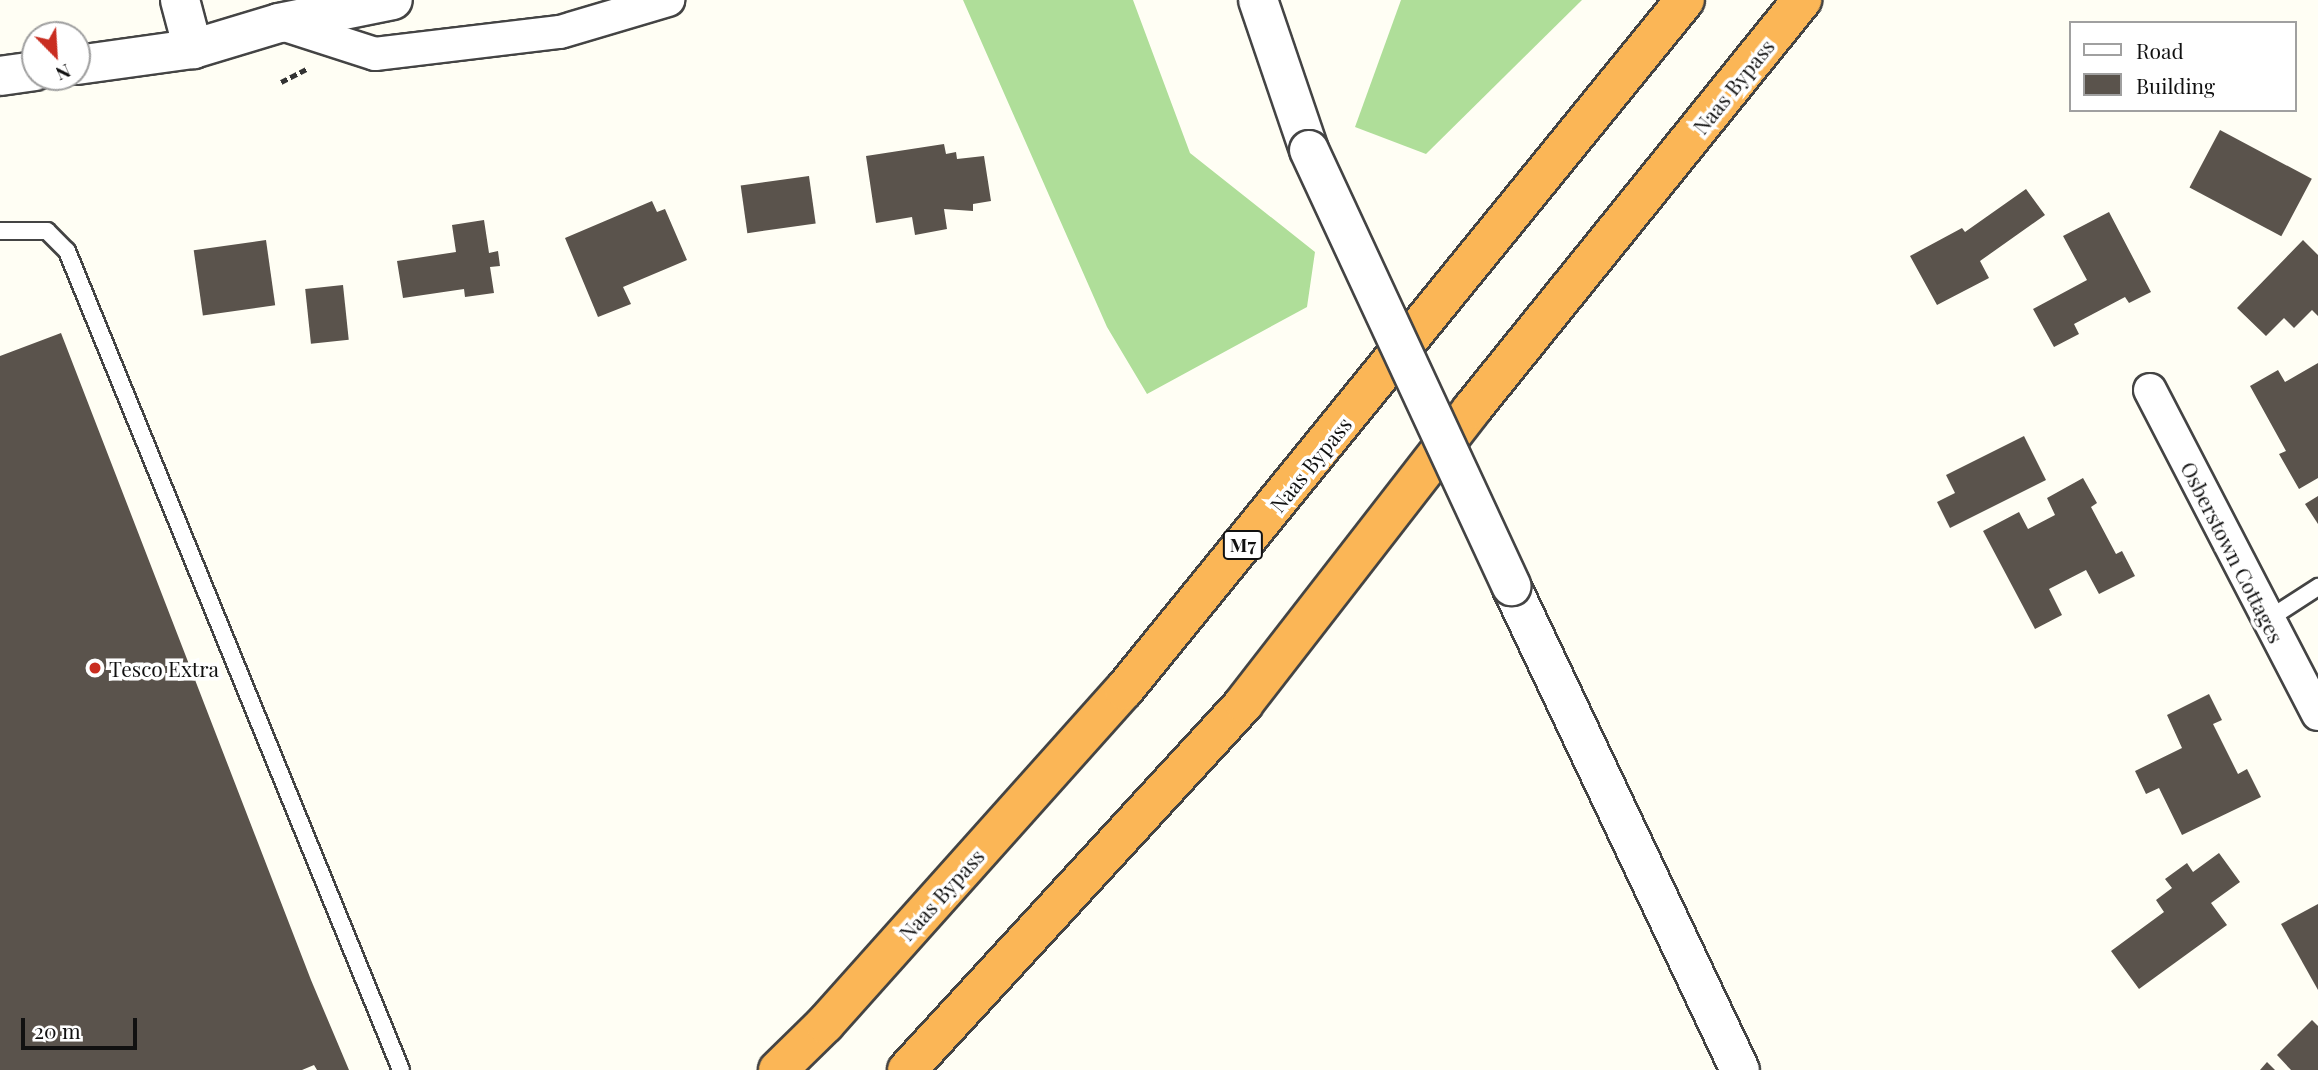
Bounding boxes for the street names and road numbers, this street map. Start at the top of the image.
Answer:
street label: Naas Bypass [1687,33,1779,139]
street label: Naas Bypass [1264,411,1356,517]
street label: Osberstown Cottages [2176,457,2290,647]
road number: M7 [1222,530,1264,560]
street label: Naas Bypass [893,843,989,945]

